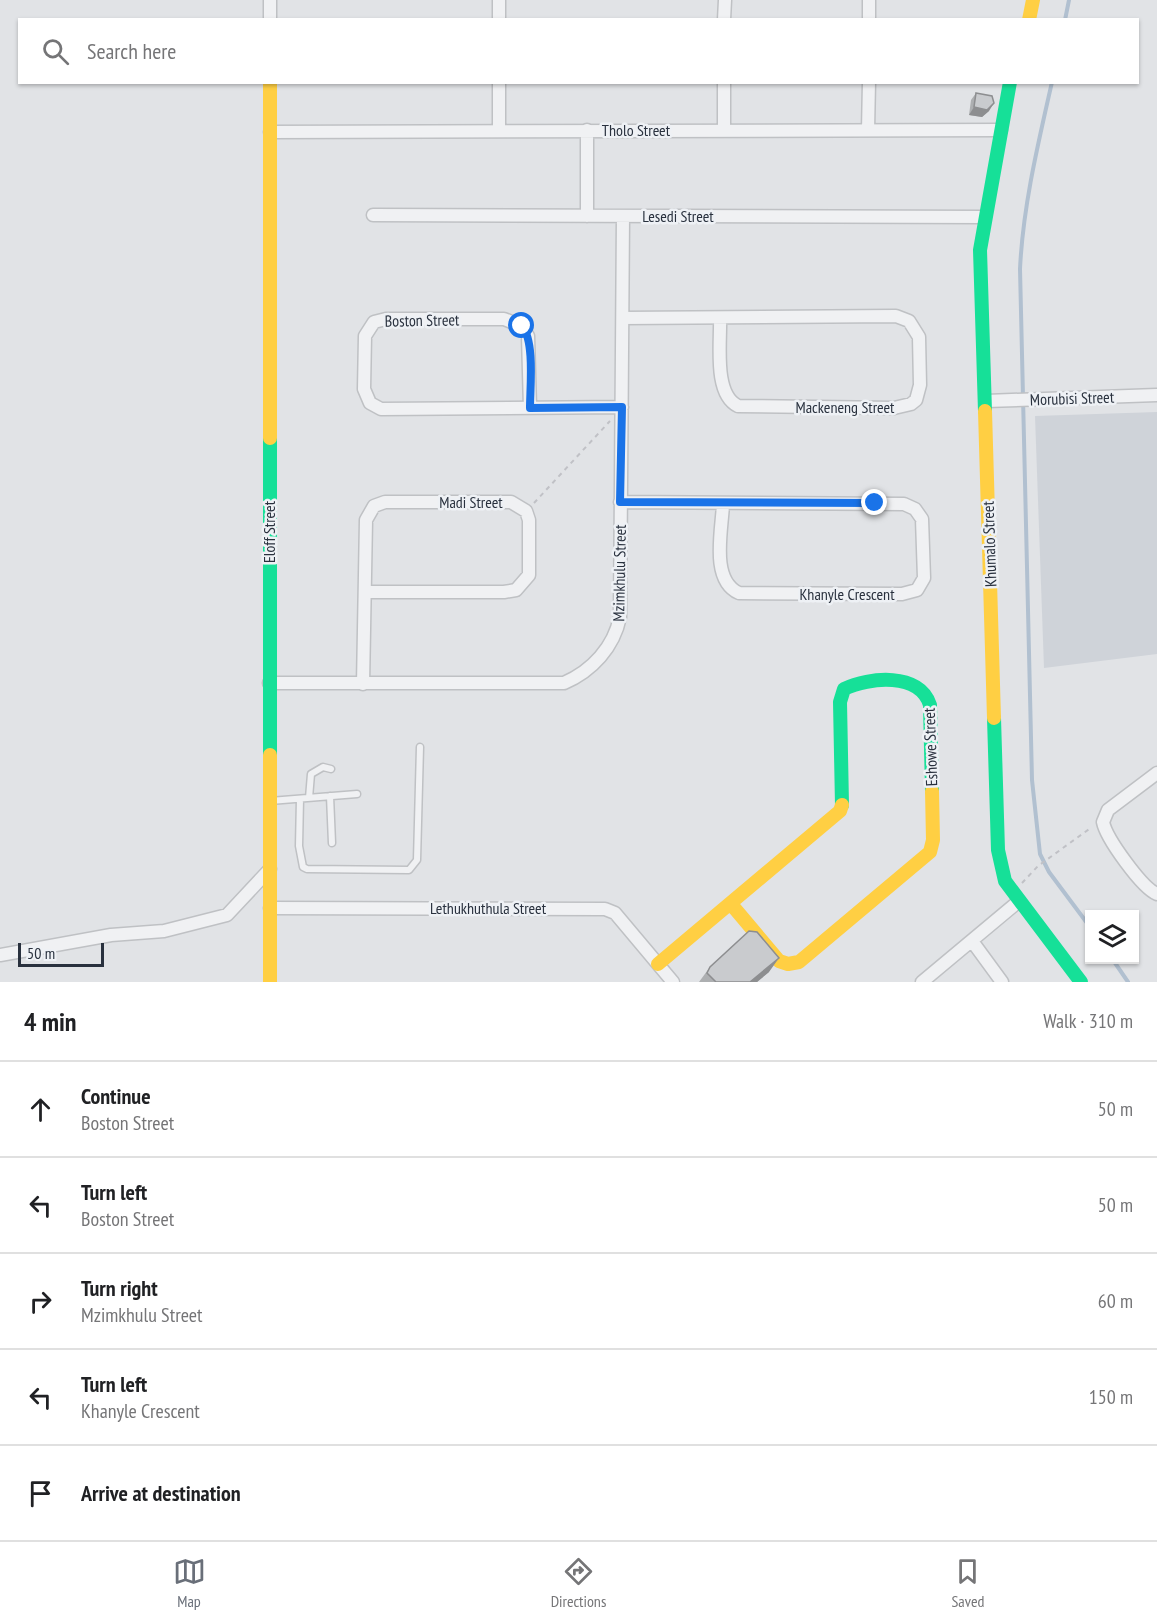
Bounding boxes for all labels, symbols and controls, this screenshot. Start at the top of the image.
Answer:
search box [18,18,1139,84]
icon: search [39,35,72,68]
text: Search here [87,37,176,65]
street label: Tholo Street [602,120,671,140]
street label: Lesedi Street [642,206,714,226]
street label: Boston Street [385,309,460,331]
route start [508,312,534,338]
street label: Morubisi Street [1030,387,1115,409]
street label: Mackeneng Street [795,397,895,417]
route end [861,489,887,515]
street label: Madi Street [439,492,503,512]
street label: Eloff Street [259,500,279,563]
street label: Khumalo Street [977,500,1000,587]
street label: Mzimkhulu Street [608,524,630,622]
street label: Khanyle Crescent [799,584,895,604]
street label: Eshowe Street [919,707,941,787]
street label: Lethukhuthula Street [430,898,547,918]
map controls [1085,910,1139,964]
button: layers [1085,910,1139,964]
scale bar [18,940,104,968]
text: 50 m [27,943,55,963]
text: 4 min [24,1005,77,1038]
text: Walk · 310 m [1043,1008,1133,1034]
text: Continue [81,1082,151,1110]
icon: ahead [24,1093,57,1126]
text: 50 m [1098,1096,1133,1122]
text: Boston Street [81,1110,174,1136]
text: Turn left [81,1178,147,1206]
icon: left [24,1189,57,1222]
text: 50 m [1098,1192,1133,1218]
text: Boston Street [81,1206,174,1232]
text: Turn right [81,1274,158,1302]
icon: right [24,1285,57,1318]
text: 60 m [1098,1288,1133,1314]
text: Mzimkhulu Street [81,1302,203,1328]
text: Turn left [81,1370,147,1398]
icon: left [24,1381,57,1414]
text: 150 m [1089,1384,1133,1410]
text: Khanyle Crescent [81,1398,200,1424]
icon: arrive [24,1477,57,1510]
text: Arrive at destination [81,1479,241,1507]
tab: Map [173,1555,206,1611]
tab: Directions [551,1555,606,1611]
tab: Saved [951,1555,984,1611]

